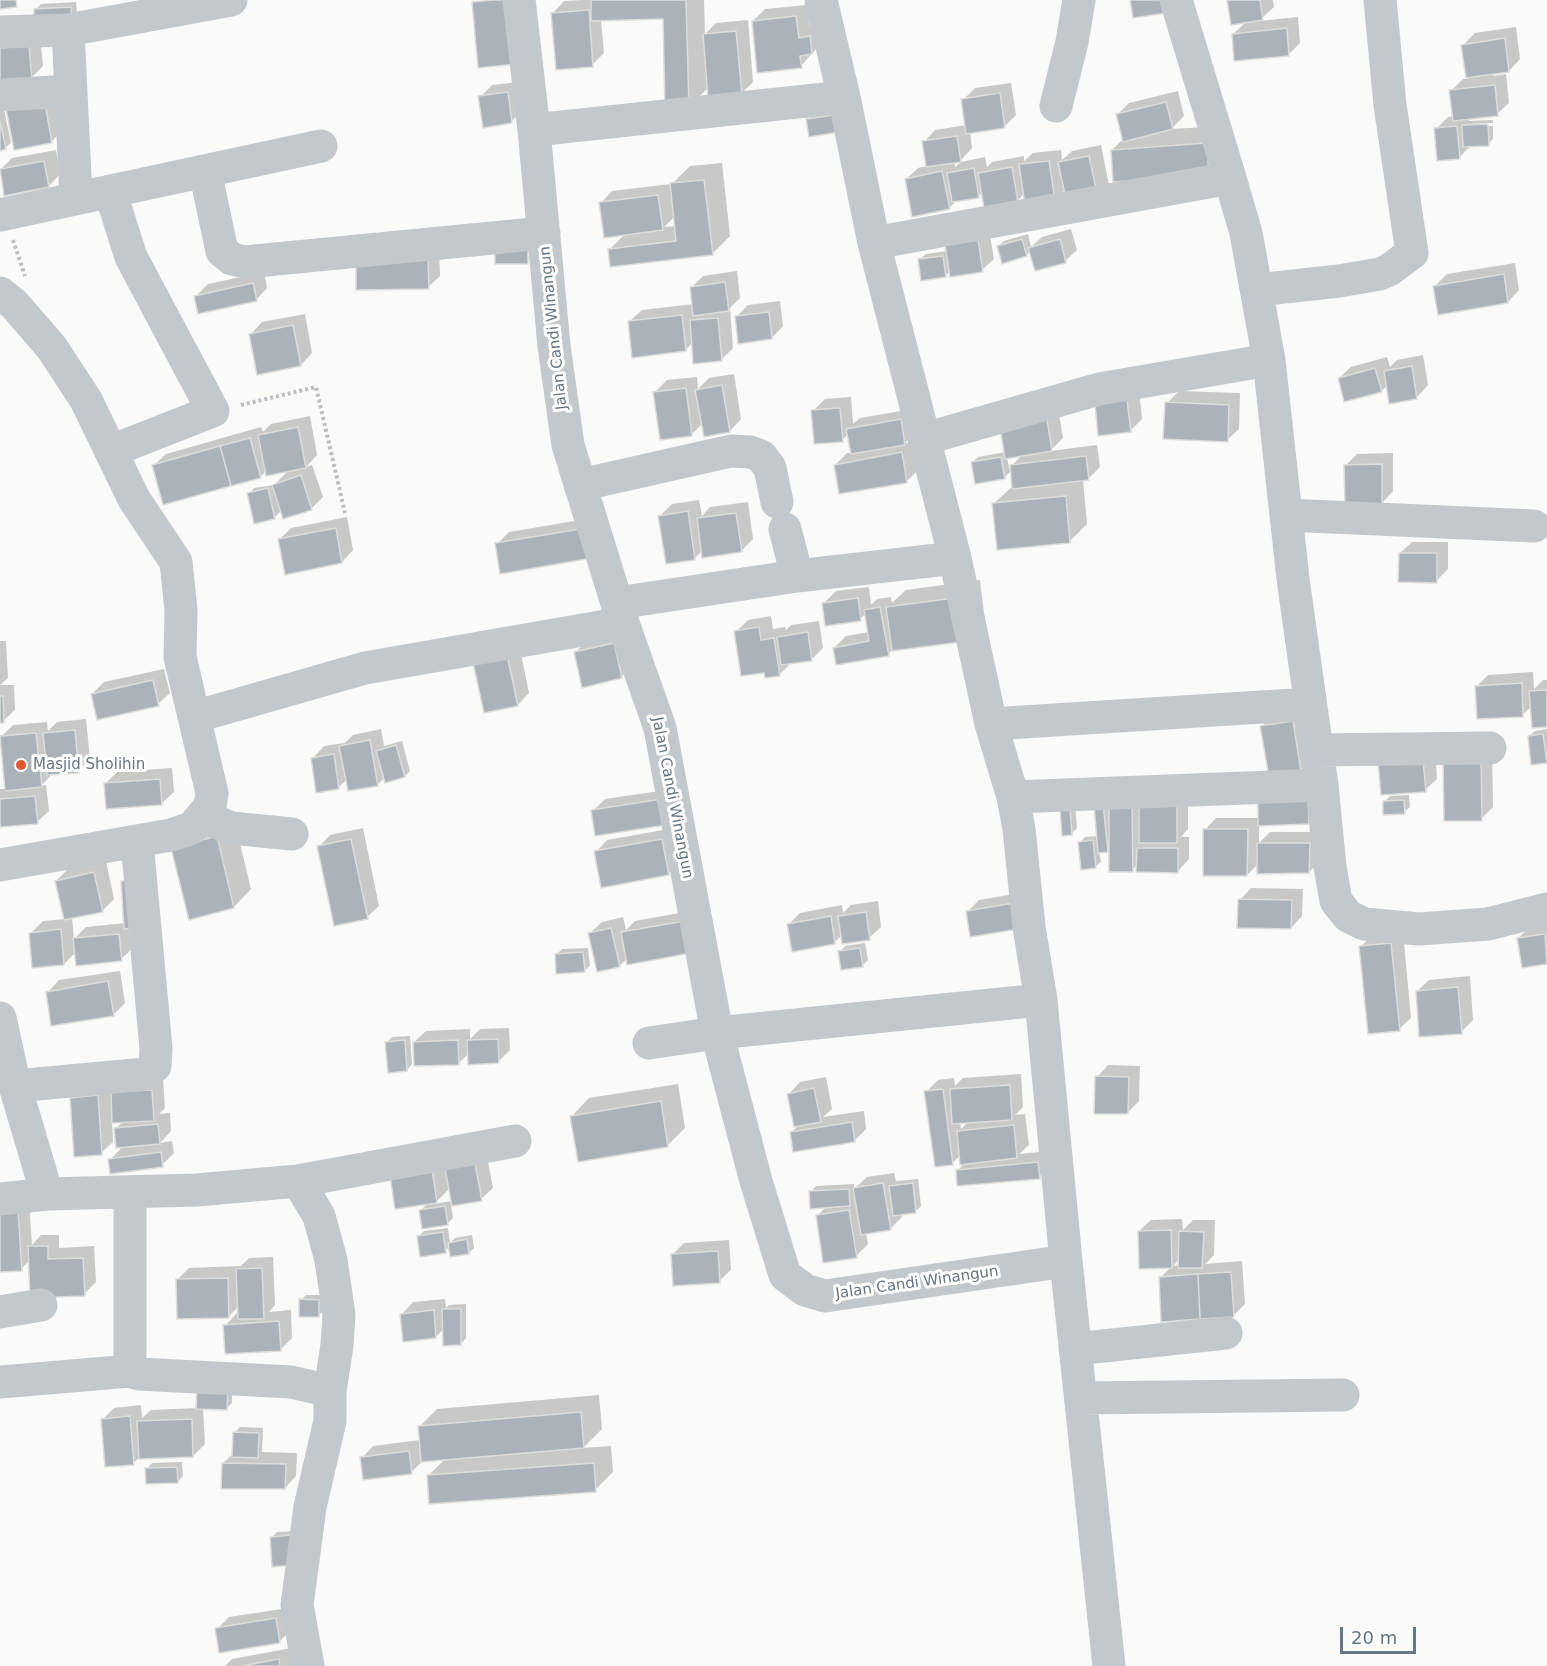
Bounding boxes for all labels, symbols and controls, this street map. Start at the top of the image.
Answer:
street label: Jalan Candi Winangun [536,245,572,411]
street label: Jalan Candi Winangun [647,716,697,880]
place label: Masjid Sholihin [33,756,145,774]
marker: Masjid Sholihin [14,758,28,772]
street label: Jalan Candi Winangun [834,1263,1000,1303]
scale bar [1343,1615,1420,1653]
text: 20 m [1351,1627,1397,1648]

